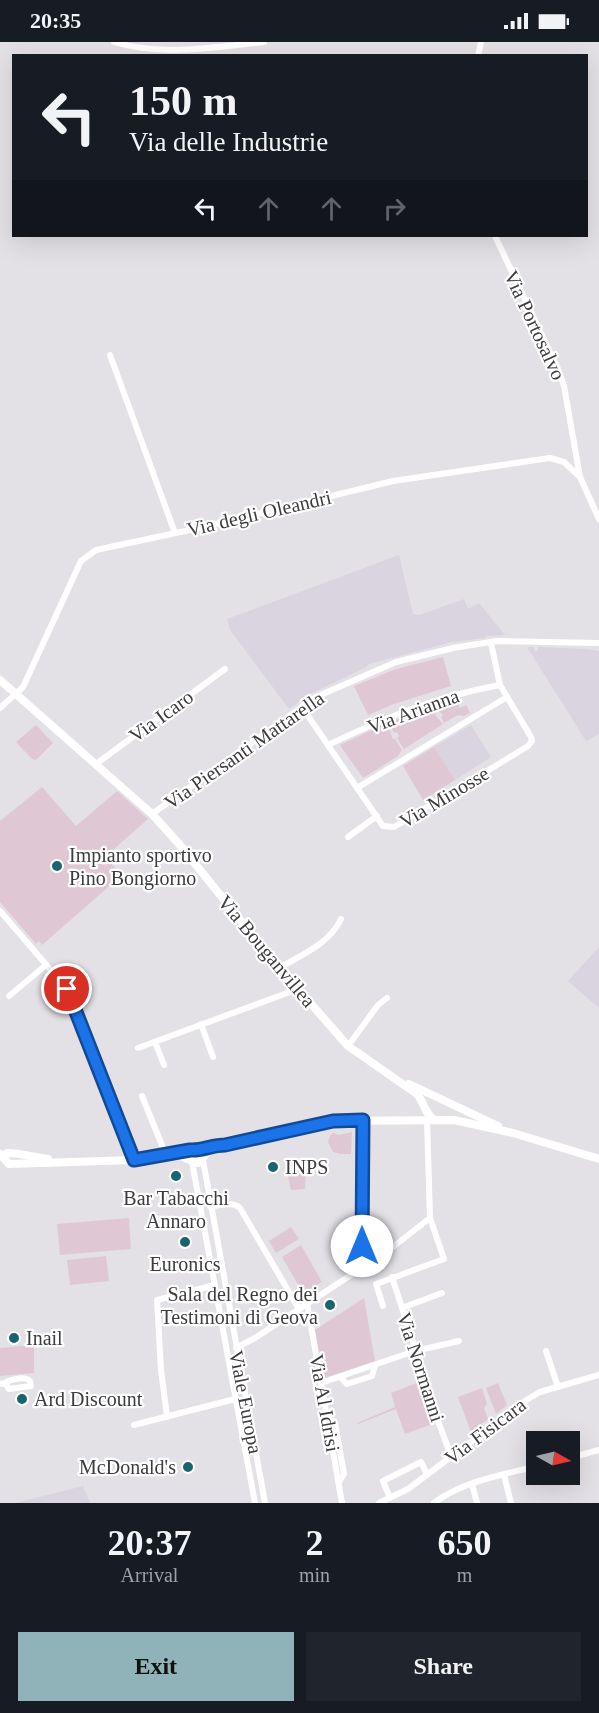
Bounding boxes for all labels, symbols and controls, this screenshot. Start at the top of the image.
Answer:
text: 20:35 [30,8,81,33]
icon: left [30,78,108,156]
text: 150 m [129,78,238,124]
text: Via delle Industrie [129,127,328,157]
icon: left [189,192,222,225]
icon: ahead [252,192,285,225]
icon: ahead [315,192,348,225]
icon: right [378,192,411,225]
street label: Via Portosalvo [500,267,570,383]
street label: Via degli Oleandri [185,486,334,541]
street label: Via Arianna [364,684,462,738]
street label: Via Icaro [125,685,197,747]
street label: Via Piersanti Mattarella [160,686,328,813]
street label: Via Minosse [395,762,493,832]
place label: Impianto sportivo Pino Bongiorno [69,844,212,890]
marker: Impianto sportivo Pino Bongiorno [50,859,64,873]
street label: Via Bouganvillea [213,891,320,1012]
pin [41,963,92,1014]
icon: arrive [50,972,83,1005]
place label: INPS [285,1156,328,1178]
marker: INPS [266,1160,280,1174]
marker: Bar Tabacchi Annaro [169,1169,183,1183]
place label: Bar Tabacchi Annaro [123,1187,229,1232]
position arrow [330,1214,394,1278]
marker: Euronics [178,1235,192,1249]
place label: Euronics [149,1253,221,1275]
place label: Sala del Regno dei Testimoni di Geova [161,1283,318,1328]
marker: Sala del Regno dei Testimoni di Geova [323,1298,337,1312]
street label: Via Normanni [393,1309,449,1425]
place label: Inail [26,1327,63,1349]
marker: Inail [7,1331,21,1345]
street label: Viale Europa [224,1348,267,1456]
street label: Via Al Idrisi [306,1352,344,1454]
place label: Ard Discount [34,1388,143,1410]
marker: Ard Discount [15,1392,29,1406]
street label: Via Fisicara [440,1393,530,1469]
north arrow [526,1431,580,1485]
map controls [526,1431,580,1485]
place label: McDonald's [79,1456,176,1478]
marker: McDonald's [181,1460,195,1474]
text: 20:37 [107,1523,191,1563]
text: 2 [306,1523,324,1563]
text: 650 [438,1523,492,1563]
text: Arrival [121,1564,178,1586]
text: min [299,1564,330,1586]
text: m [457,1564,472,1586]
button: Exit [18,1632,294,1701]
button: Share [306,1632,581,1701]

